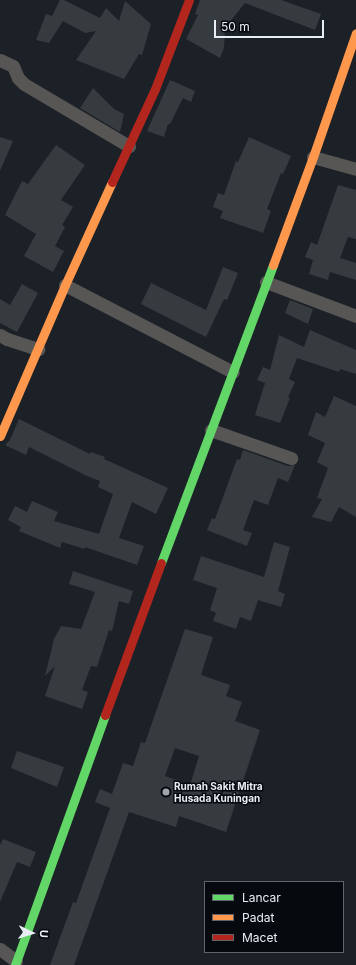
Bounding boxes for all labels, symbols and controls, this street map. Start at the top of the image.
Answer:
scale bar [216,12,326,38]
text: 50 m [221,19,250,34]
place label: Rumah Sakit Mitra Husada Kuningan [174,780,263,804]
marker: Rumah Sakit Mitra Husada Kuningan [161,787,171,797]
legend [204,881,344,953]
text: Lancar [242,890,281,905]
text: Padat [242,910,274,925]
north arrow [12,913,52,953]
text: U [37,929,51,938]
text: Macet [242,930,277,945]

